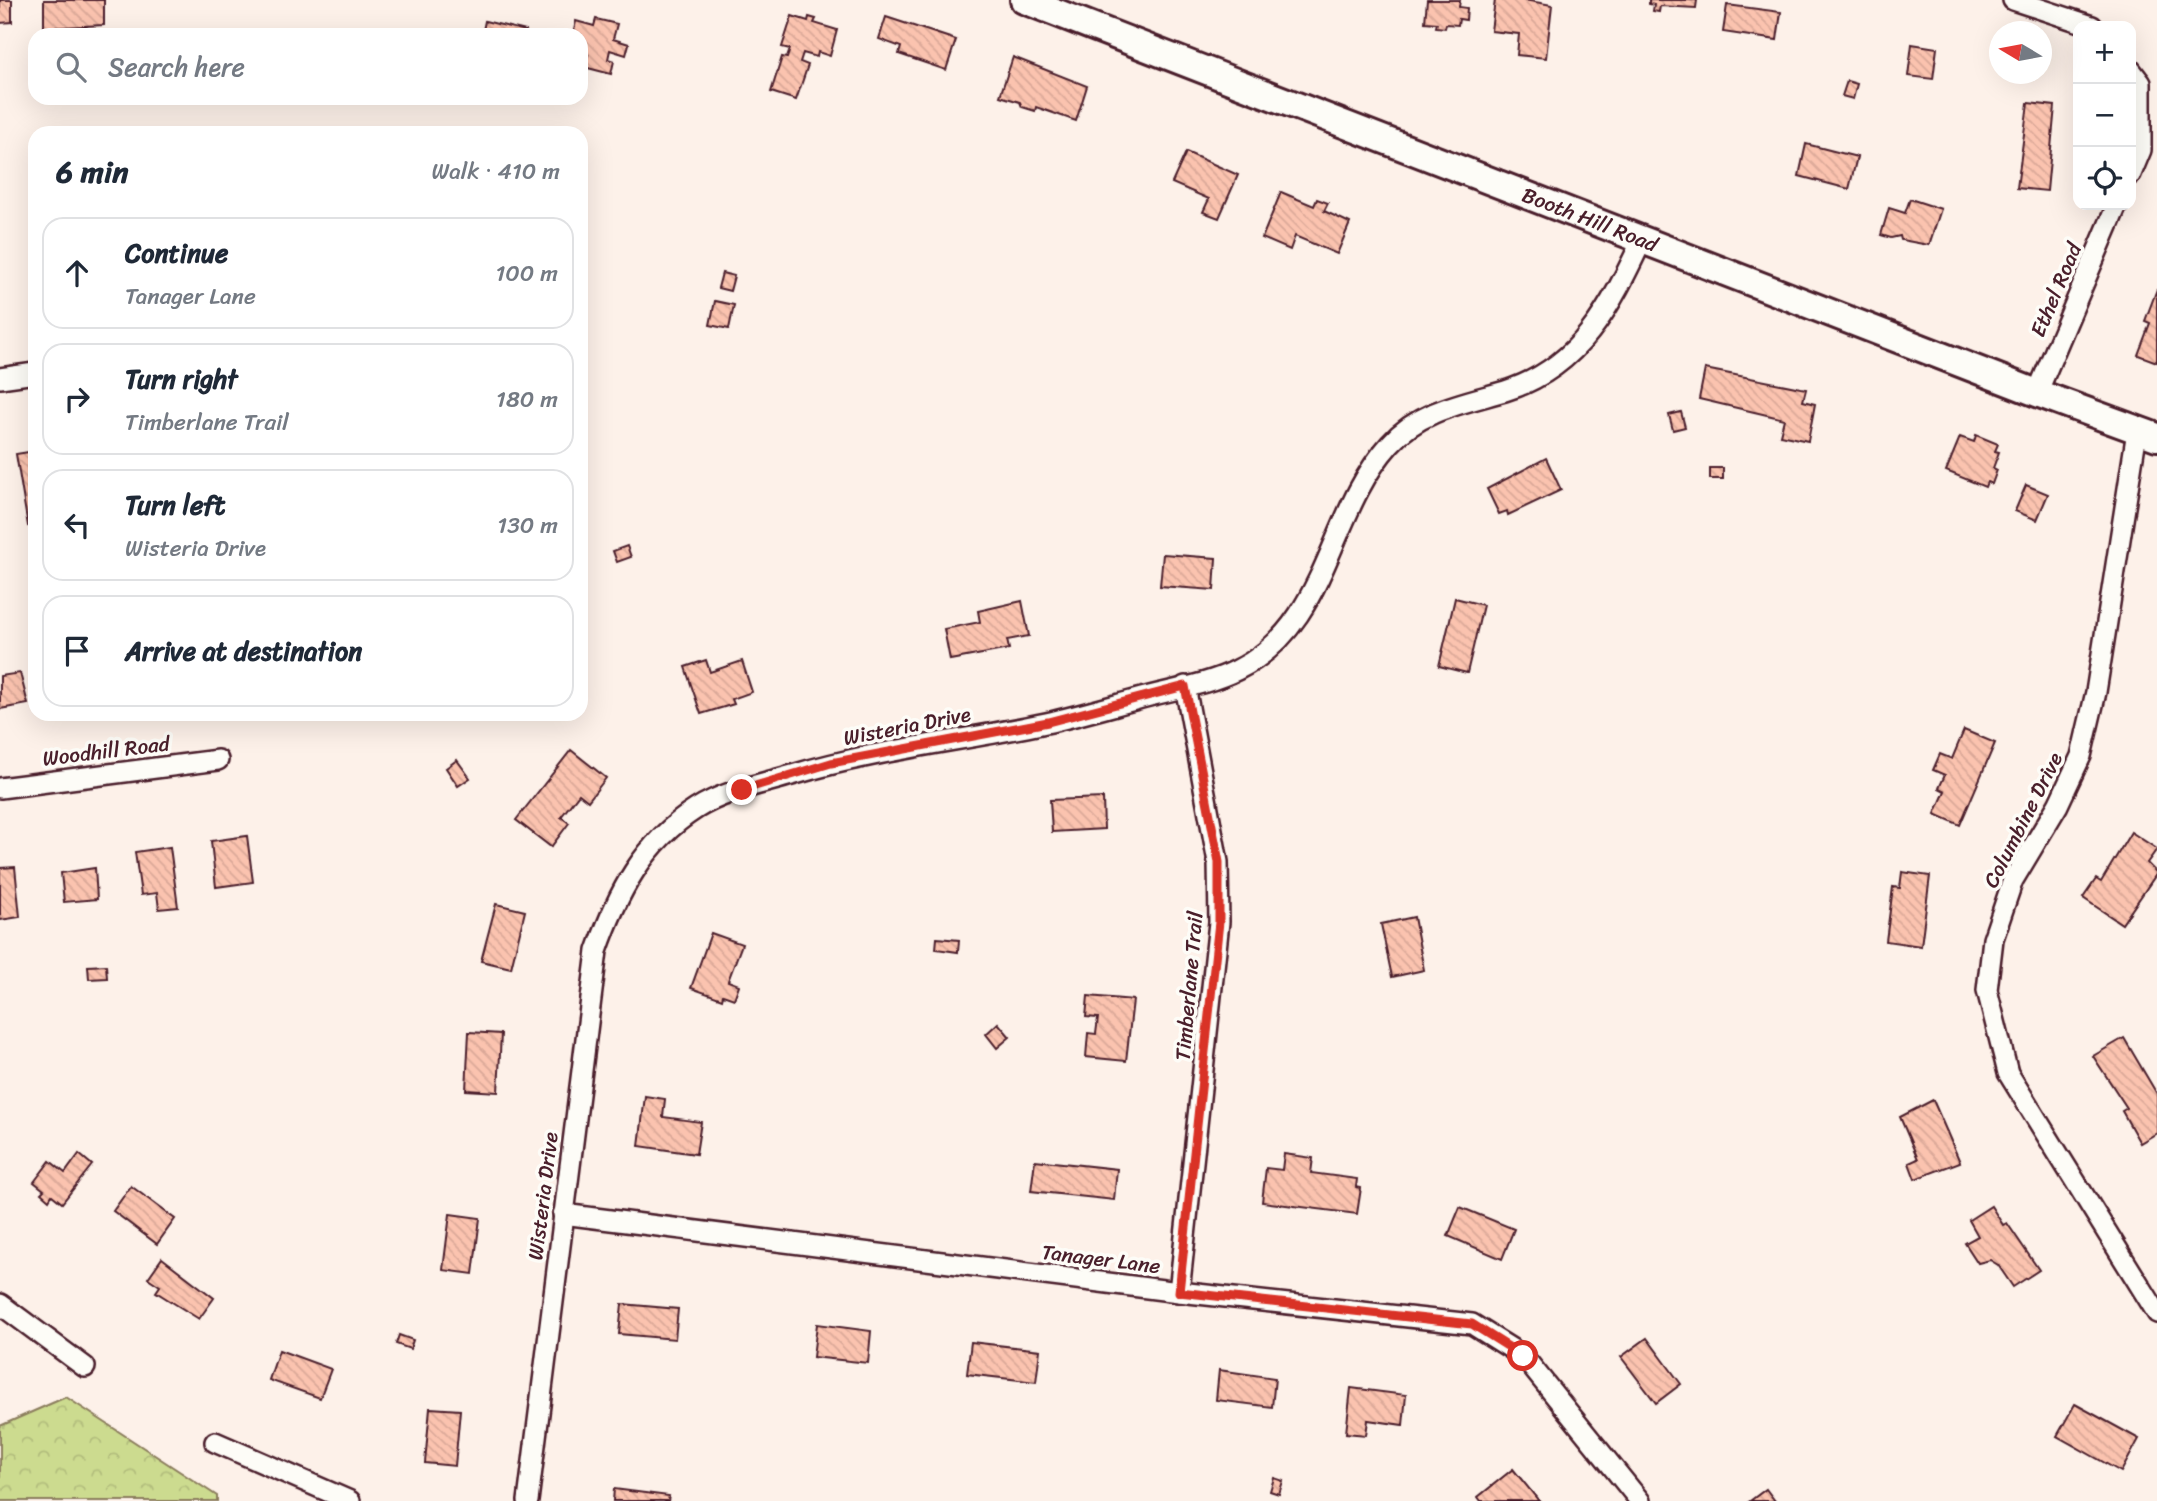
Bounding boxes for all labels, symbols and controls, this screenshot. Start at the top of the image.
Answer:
north arrow [1989,21,2052,84]
map controls [2073,21,2136,210]
button: + [2073,21,2136,84]
search box [28,28,588,105]
text: Search here [108,44,245,90]
icon: search [52,48,90,86]
button: − [2073,84,2136,147]
text: 6 min [56,145,128,199]
button: locate [2073,147,2136,210]
text: Walk · 410 m [431,151,560,192]
street label: Booth Hill Road [1516,176,1665,264]
text: Continue [125,230,228,276]
street label: Ethel Road [2019,235,2094,343]
text: 100 m [495,253,558,294]
icon: ahead [58,254,96,292]
text: Tanager Lane [125,276,256,317]
text: Turn right [125,356,238,402]
text: 180 m [496,379,558,420]
icon: right [58,380,96,418]
text: Timberlane Trail [125,402,289,443]
text: Turn left [125,482,225,528]
text: 130 m [497,505,558,546]
icon: left [58,506,96,544]
text: Wisteria Drive [125,528,266,569]
text: Arrive at destination [125,628,362,674]
icon: arrive [58,632,96,670]
street label: Wisteria Drive [840,695,974,757]
street label: Woodhill Road [40,724,174,778]
street label: Columbine Drive [1972,745,2074,895]
route end [726,774,757,805]
street label: Timberlane Trail [1164,909,1215,1062]
street label: Wisteria Drive [516,1130,570,1262]
street label: Tanager Lane [1039,1233,1163,1285]
route start [1507,1340,1538,1371]

